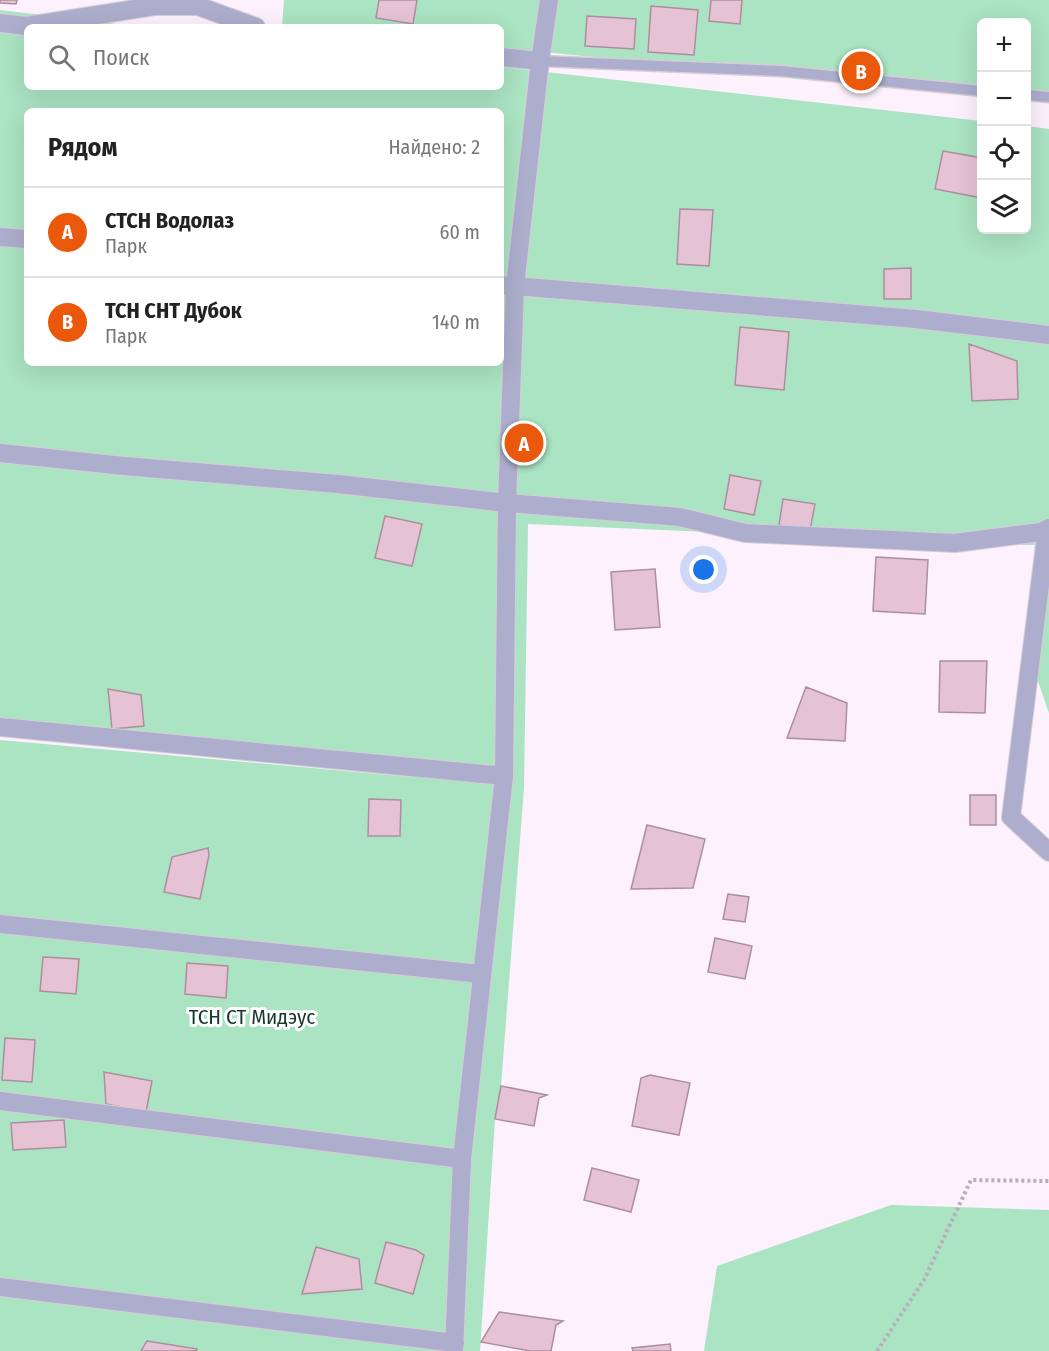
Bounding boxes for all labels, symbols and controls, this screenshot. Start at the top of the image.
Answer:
map controls [977,18,1031,234]
button: + [977,18,1031,72]
search box [24,24,504,90]
icon: search [45,41,78,74]
text: Поиск [93,44,149,71]
pin: B [842,48,880,94]
button: − [977,72,1031,126]
button: locate [977,126,1031,180]
text: Рядом [48,132,117,163]
text: Найдено: 2 [388,135,480,159]
button: layers [977,180,1031,234]
text: СТСН Водолаз [105,207,234,234]
text: A [62,220,73,244]
text: 60 m [440,220,480,244]
text: Парк [105,234,147,258]
text: ТСН СНТ Дубок [105,297,242,324]
text: B [62,310,73,334]
text: 140 m [432,310,480,334]
text: Парк [105,324,147,348]
pin: A [504,420,544,466]
your location [689,555,718,584]
park label: ТСН СТ Мидэус [189,1004,315,1030]

